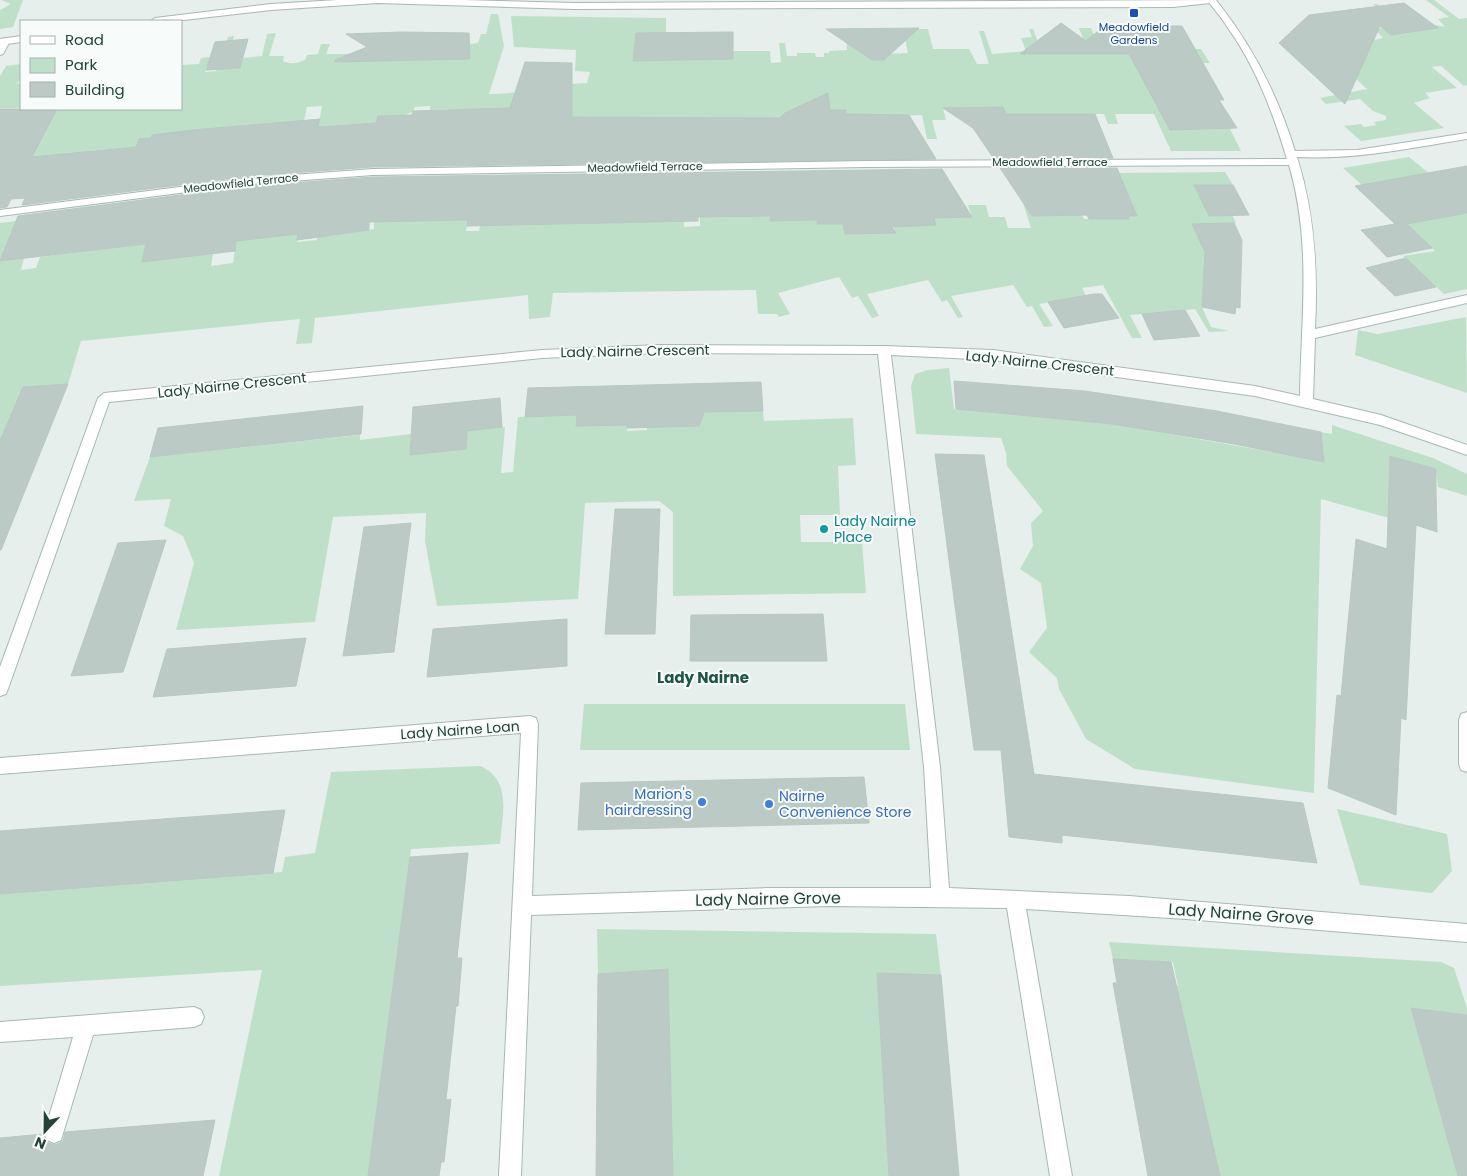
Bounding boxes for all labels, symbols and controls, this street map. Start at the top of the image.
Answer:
marker: Meadowfield Gardens [1128,7,1140,19]
place label: Meadowfield Gardens [1099,19,1169,48]
legend [20,20,182,110]
text: Road [65,29,104,50]
text: Park [65,54,97,75]
text: Building [65,79,125,100]
street label: Meadowfield Terrace [992,154,1108,170]
street label: Meadowfield Terrace [587,158,703,176]
street label: Meadowfield Terrace [183,169,299,197]
street label: Lady Nairne Crescent [560,340,710,362]
street label: Lady Nairne Crescent [965,345,1115,381]
street label: Lady Nairne Crescent [157,367,307,403]
place label: Lady Nairne Place [834,511,917,547]
marker: Lady Nairne Place [818,523,830,535]
district label: Lady Nairne [657,667,749,688]
street label: Lady Nairne Loan [400,716,520,744]
place label: Marion's hairdressing [605,784,692,820]
place label: Nairne Convenience Store [779,786,912,822]
marker: Marion's hairdressing [696,796,708,808]
marker: Nairne Convenience Store [763,798,775,810]
street label: Lady Nairne Grove [695,886,841,912]
street label: Lady Nairne Grove [1167,897,1315,931]
north arrow [20,1106,70,1156]
text: N [32,1132,49,1154]

